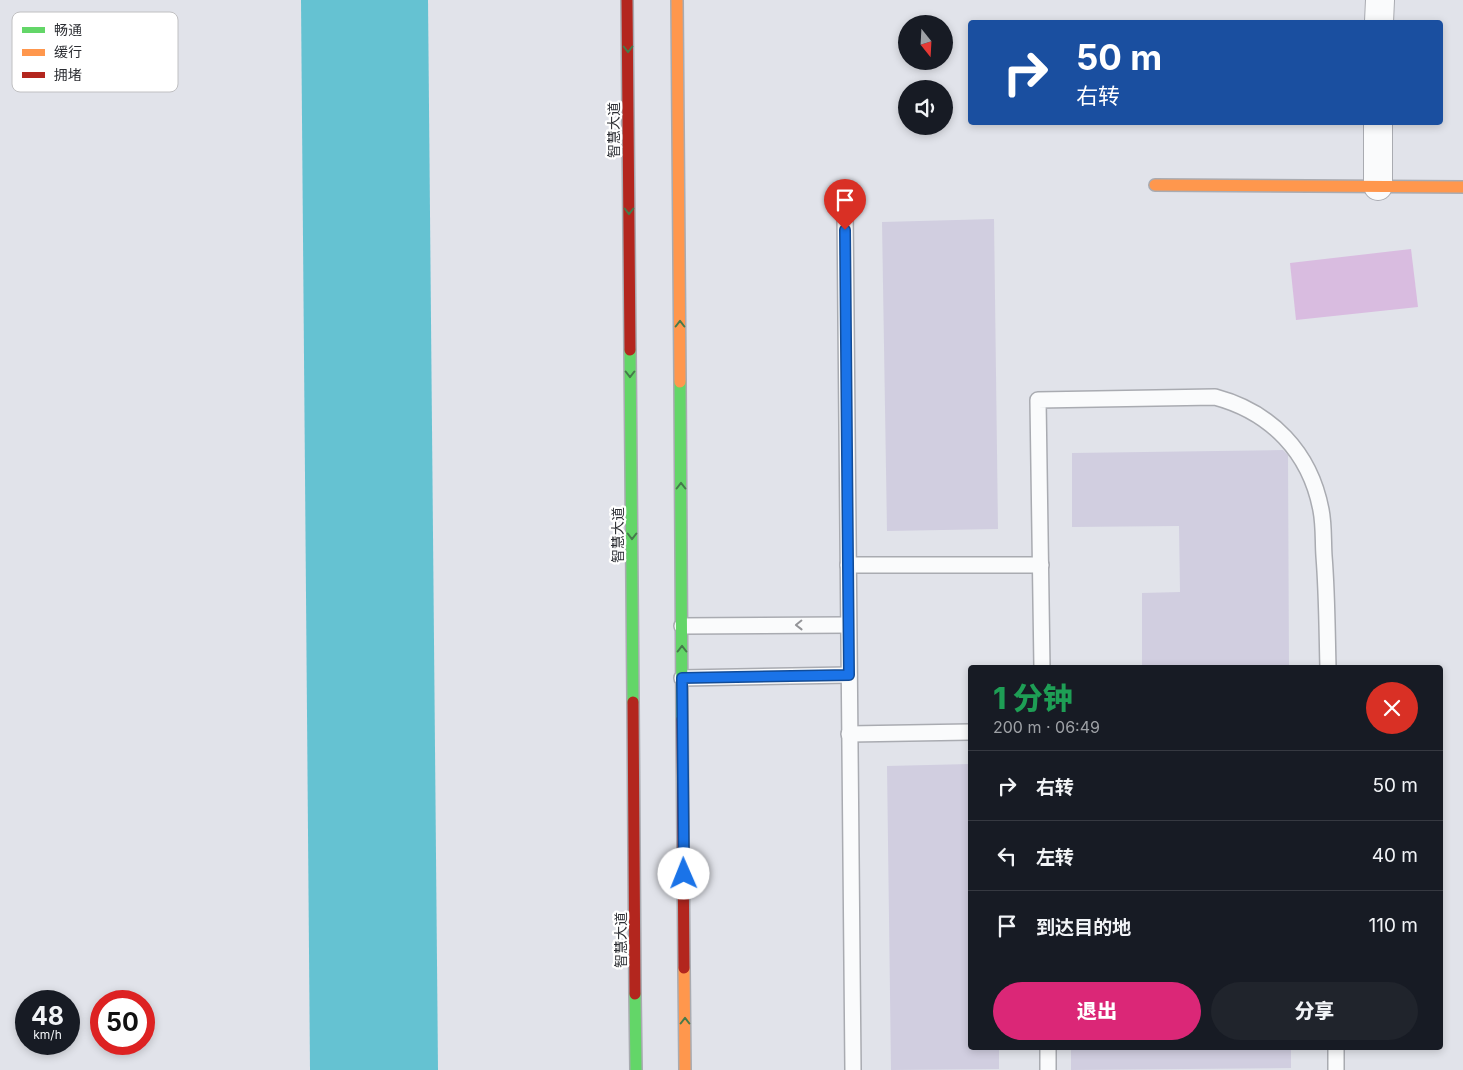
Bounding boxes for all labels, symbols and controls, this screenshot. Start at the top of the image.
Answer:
legend [12,12,178,92]
north arrow [898,15,952,70]
map controls [898,15,953,135]
text: 畅通 [54,21,82,38]
text: 50 m [1076,36,1162,78]
icon: right [993,40,1058,105]
text: 缓行 [54,43,82,60]
one-way arrow [623,45,633,53]
text: 拥堵 [54,66,82,83]
button: sound [898,80,953,135]
text: 右转 [1076,83,1120,109]
street label: 智慧大道 [605,102,622,158]
pin [824,179,866,230]
icon: arrive [831,186,859,214]
one-way arrow [624,208,634,215]
one-way arrow [675,320,685,328]
one-way arrow [625,370,635,378]
one-way arrow [676,482,686,490]
street label: 智慧大道 [609,507,626,563]
one-way arrow [627,532,637,540]
one-way arrow [795,620,802,630]
one-way arrow [677,645,687,652]
text: 1 分钟 [993,680,1073,716]
button: close [1366,682,1418,734]
text: 200 m · 06:49 [993,717,1100,737]
icon: right [993,772,1021,800]
text: 50 m [1372,774,1418,797]
text: 右转 [1036,776,1074,799]
icon: left [993,842,1021,870]
text: 40 m [1372,844,1418,867]
text: 左转 [1036,846,1074,869]
position arrow [657,847,709,899]
street label: 智慧大道 [612,912,629,968]
icon: arrive [993,912,1021,940]
text: 110 m [1369,914,1418,937]
text: 到达目的地 [1036,916,1131,939]
button: 退出 [993,982,1201,1040]
button: 分享 [1211,982,1418,1040]
speed limit sign: 50 [90,990,155,1055]
text: 48 [31,1001,64,1031]
one-way arrow [680,1017,690,1025]
text: km/h [33,1027,62,1042]

